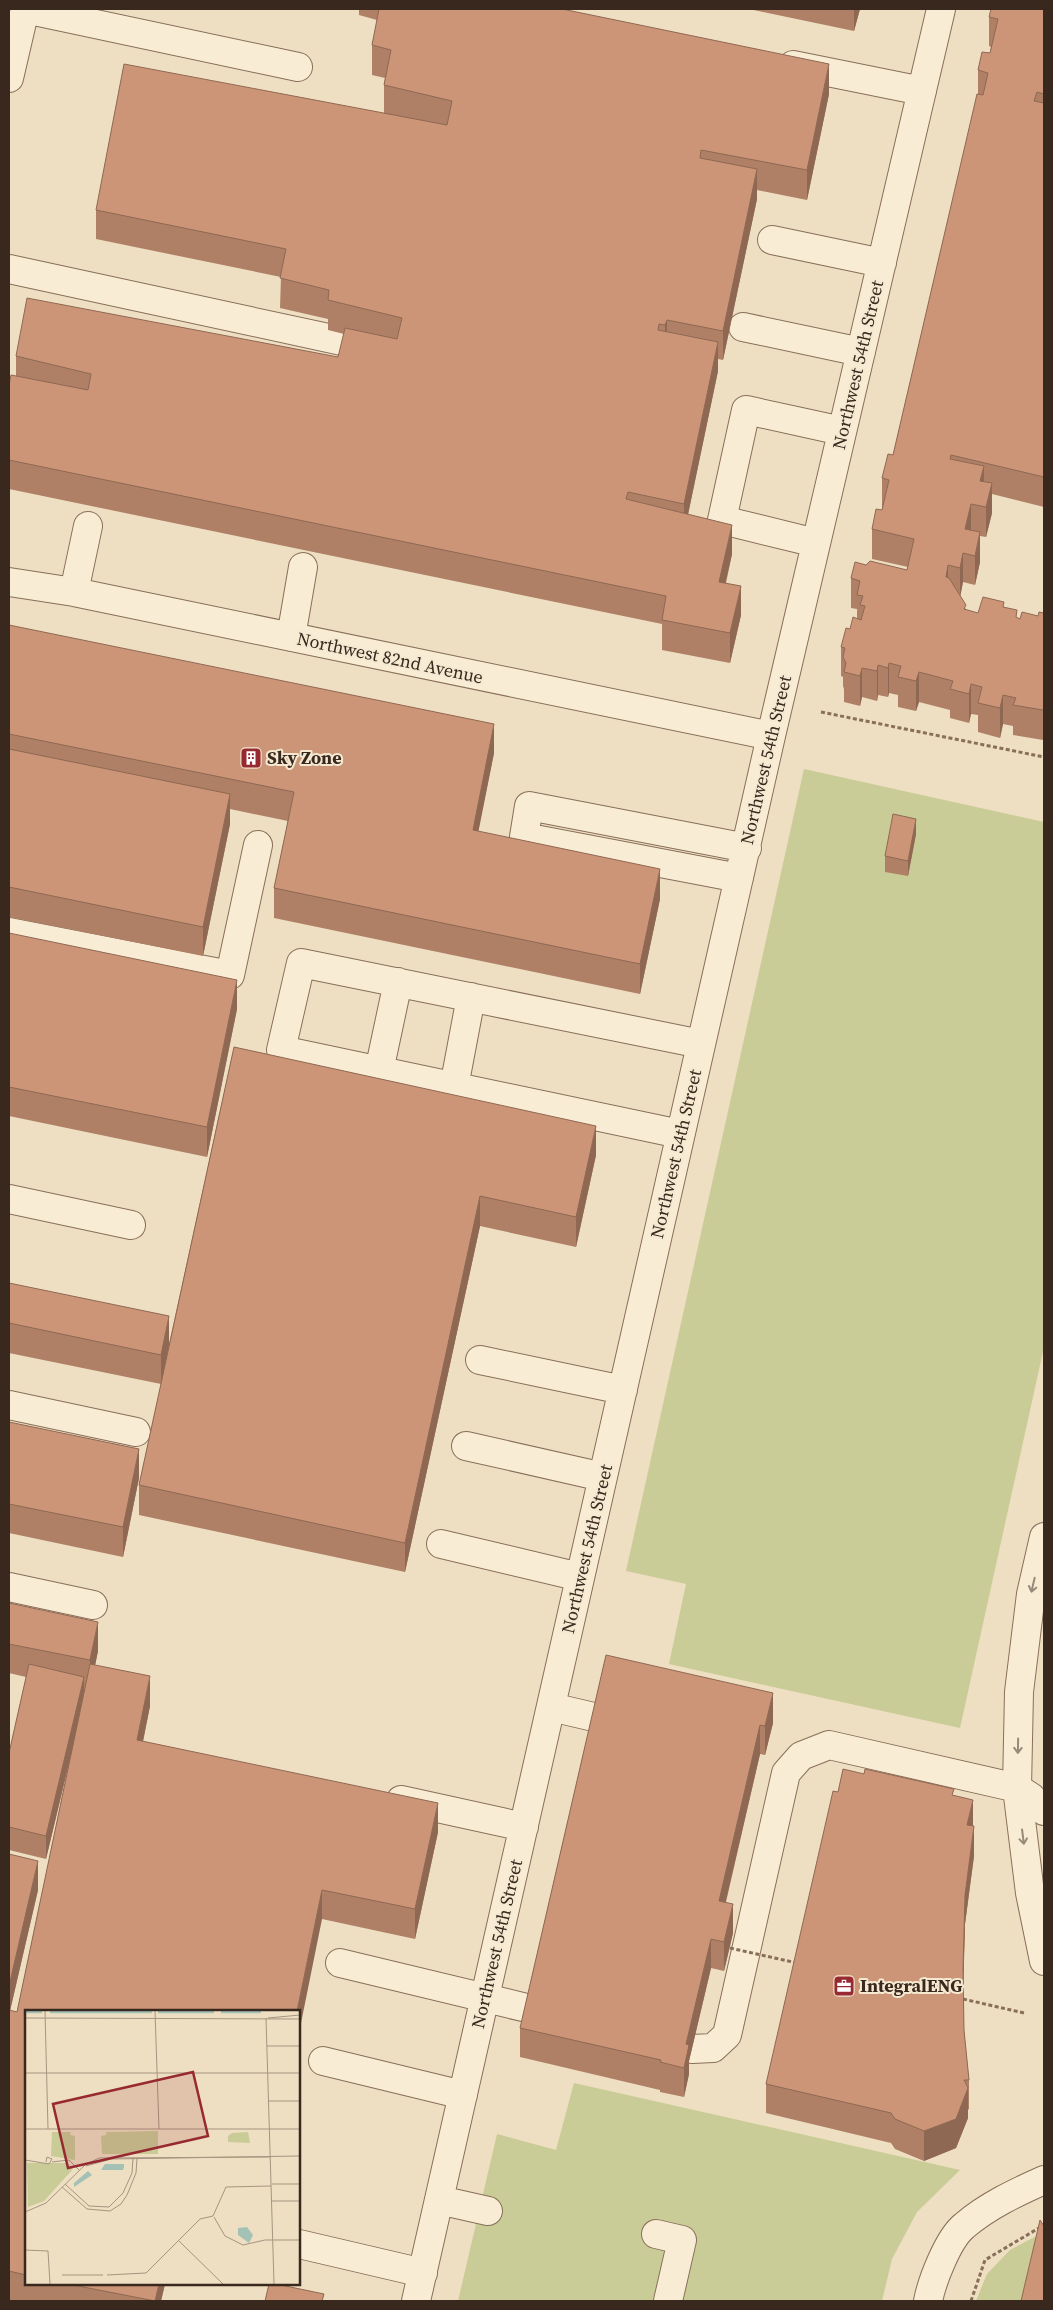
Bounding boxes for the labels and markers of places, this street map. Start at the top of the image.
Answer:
place label: Sky Zone [267,745,342,770]
building icon: Sky Zone [239,746,263,770]
place label: IntegralENG [860,1973,962,1998]
office icon: IntegralENG [832,1974,856,1998]

